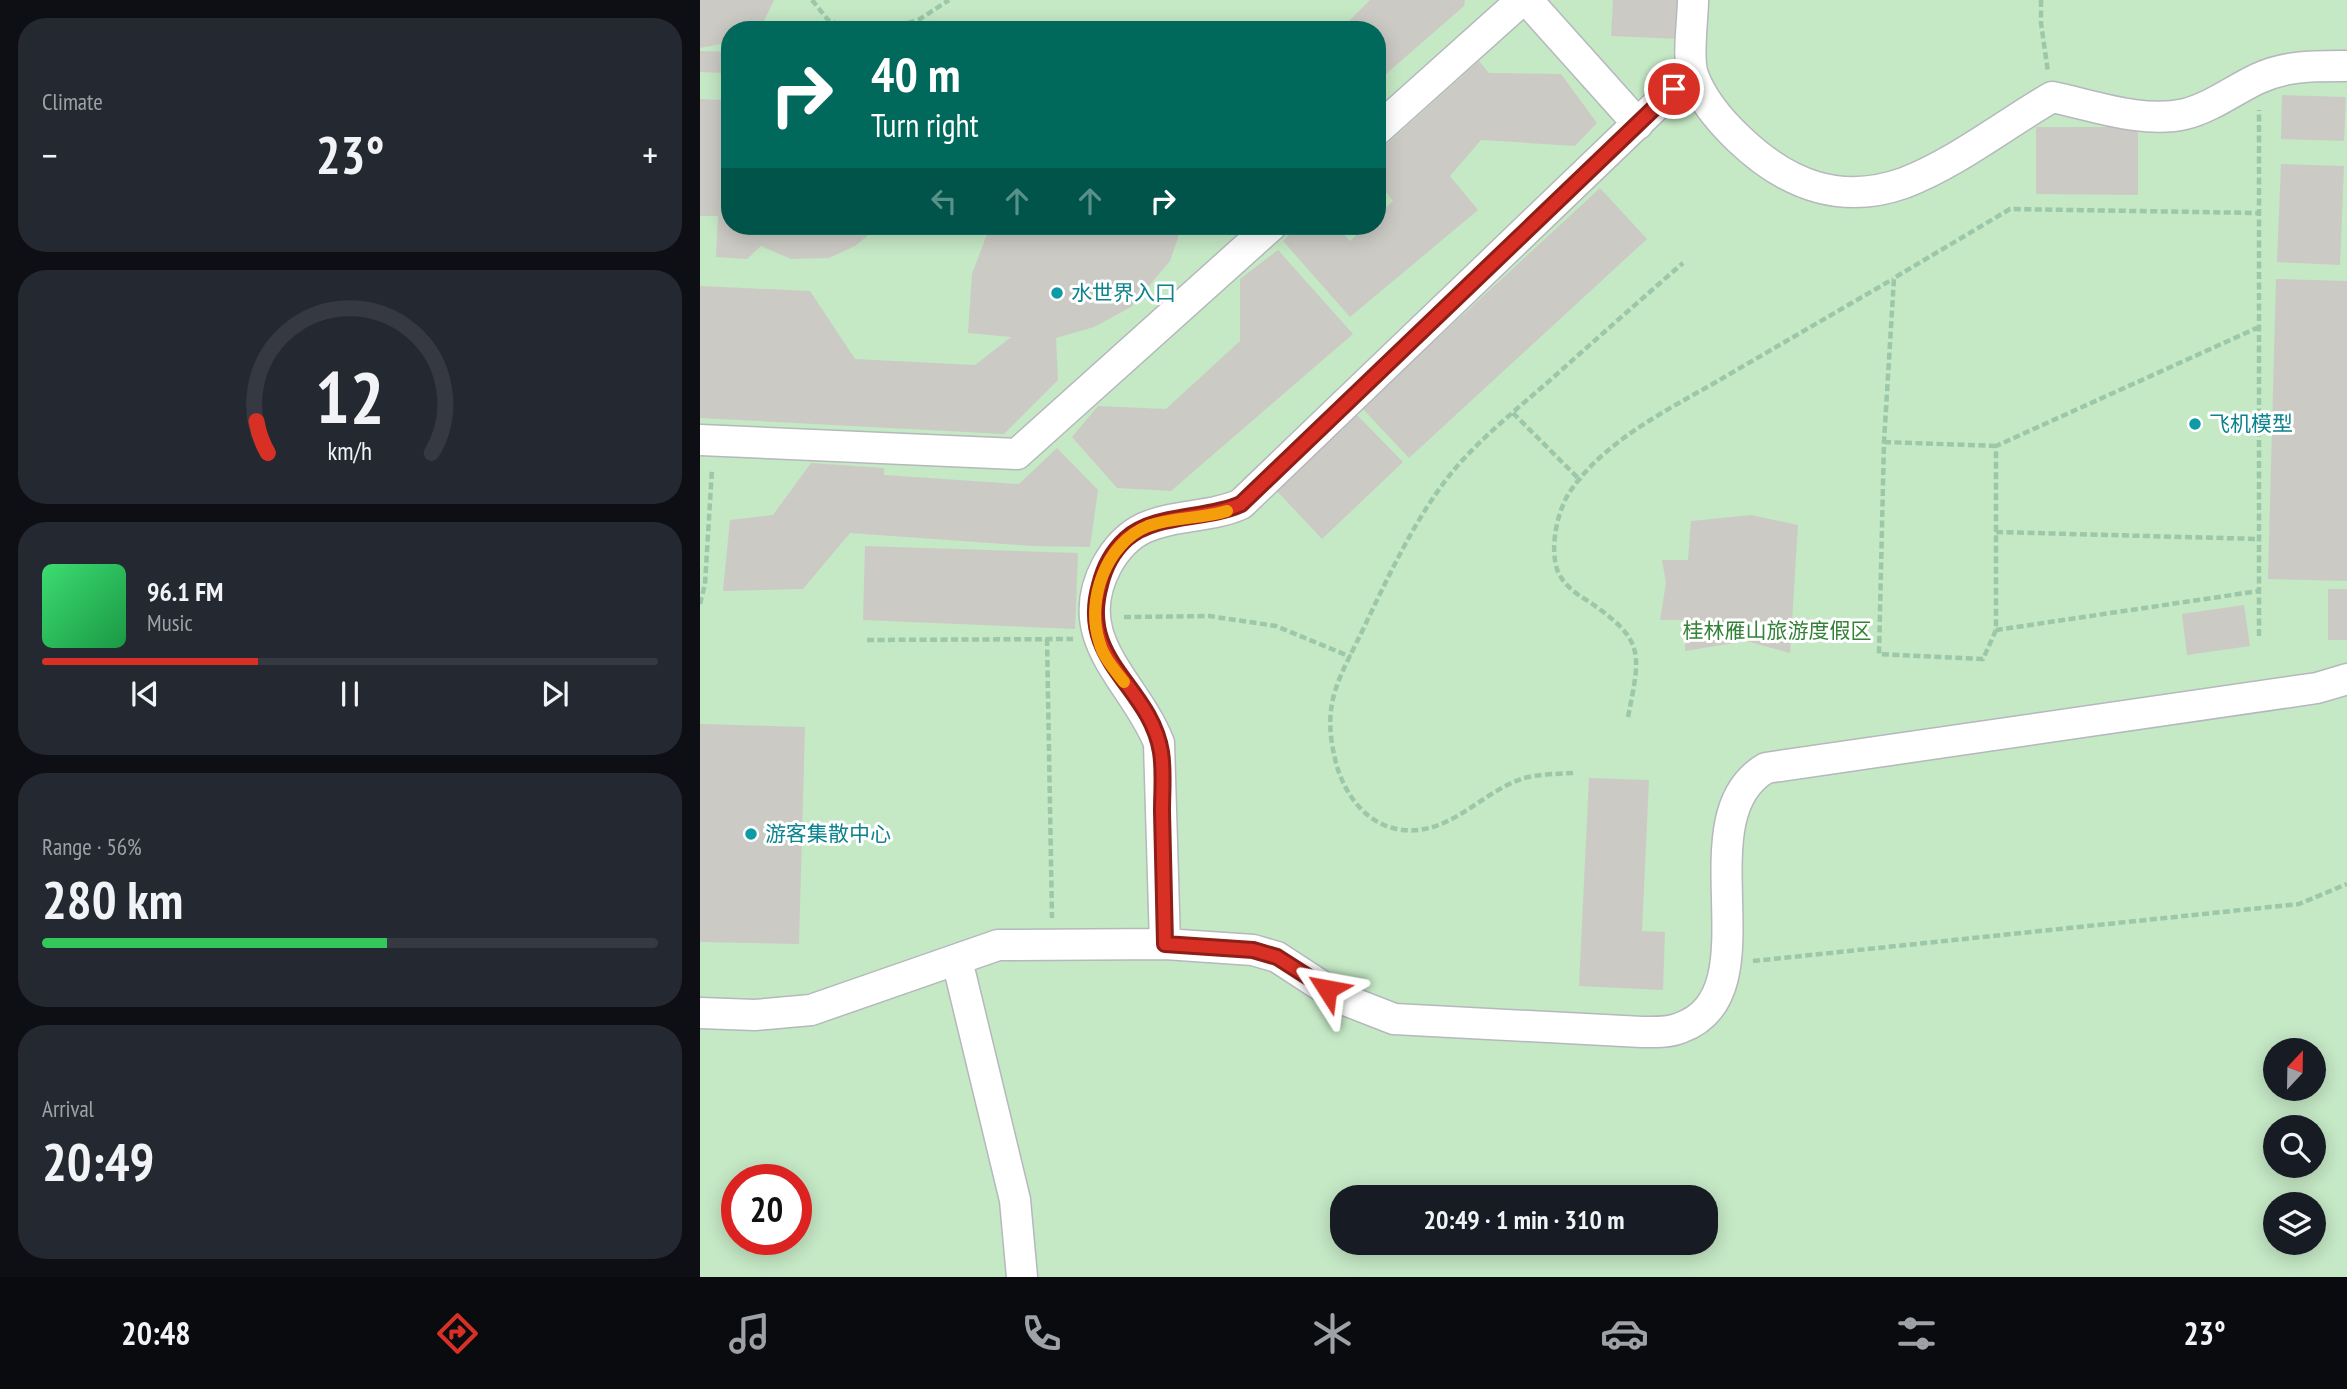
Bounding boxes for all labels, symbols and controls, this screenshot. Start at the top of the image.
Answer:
text: 40 m [871,42,960,106]
icon: right [756,49,847,140]
pin [1644,59,1704,119]
icon: arrive [1655,70,1693,108]
text: Climate [42,87,103,116]
text: Turn right [871,104,979,146]
text: 23° [316,121,384,188]
text: − [42,130,58,179]
text: + [642,130,658,179]
icon: left [925,182,963,220]
icon: ahead [998,182,1036,220]
icon: ahead [1071,182,1109,220]
icon: right [1144,182,1182,220]
place label: 水世界入口 [1071,279,1176,306]
marker: 水世界入口 [1049,285,1065,301]
text: 12 [315,349,385,443]
place label: 飞机模型 [2209,410,2293,437]
marker: 飞机模型 [2187,416,2203,432]
text: km/h [328,434,372,466]
text: 96.1 FM [147,575,223,608]
text: Music [147,608,193,637]
park label: 桂林雁山旅游度假区 [1683,617,1872,644]
icon: previous [126,675,164,713]
icon: pause [331,675,369,713]
icon: next [536,675,574,713]
place label: 游客集散中心 [765,820,891,847]
marker: 游客集散中心 [743,826,759,842]
text: Range · 56% [42,832,142,861]
text: 280 km [42,866,183,933]
position arrow [1290,952,1364,1026]
north arrow [2263,1038,2326,1101]
map controls [2263,1038,2326,1255]
text: Arrival [42,1094,94,1123]
button: search [2263,1115,2326,1178]
text: 20:49 [42,1128,154,1195]
speed limit sign: 20 [721,1164,812,1255]
button: layers [2263,1192,2326,1255]
text: 20:49 · 1 min · 310 m [1424,1203,1624,1236]
icon: directions [433,1309,482,1358]
icon: music [725,1309,774,1358]
icon: phone [1017,1309,1066,1358]
icon: climate [1308,1309,1357,1358]
icon: car [1600,1309,1649,1358]
icon: filters [1892,1309,1941,1358]
text: 20:48 [121,1312,191,1354]
text: 23° [2183,1312,2226,1354]

